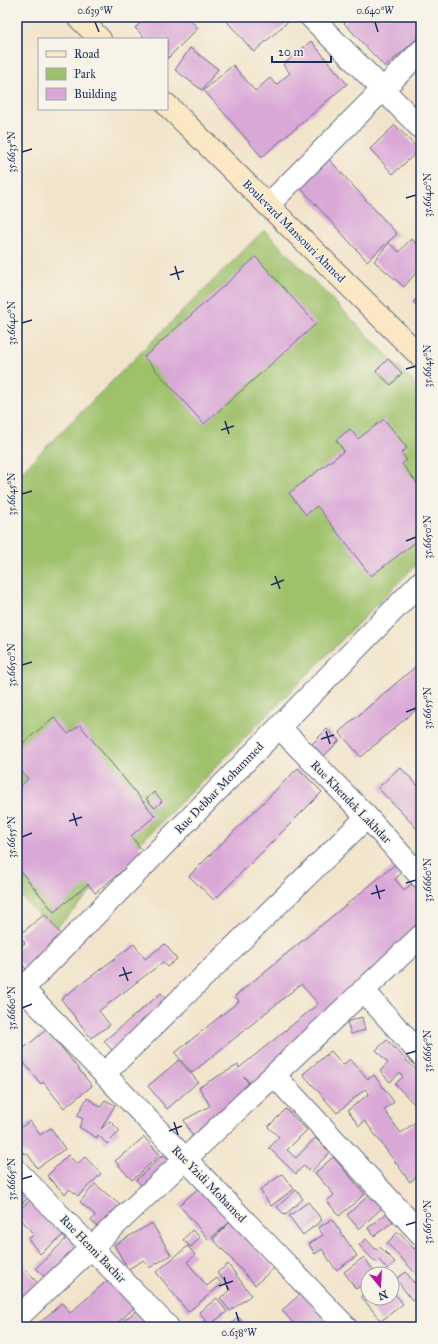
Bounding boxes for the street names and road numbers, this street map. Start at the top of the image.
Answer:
street label: Boulevard Mansouri Ahmed [240,177,348,285]
street label: Rue Debbar Mohammed [172,739,266,837]
street label: Rue Khendek Lakhdar [308,758,395,847]
street label: Rue Yzidi Mohamed [169,1143,249,1225]
street label: Rue Henni Bachir [57,1212,129,1286]

